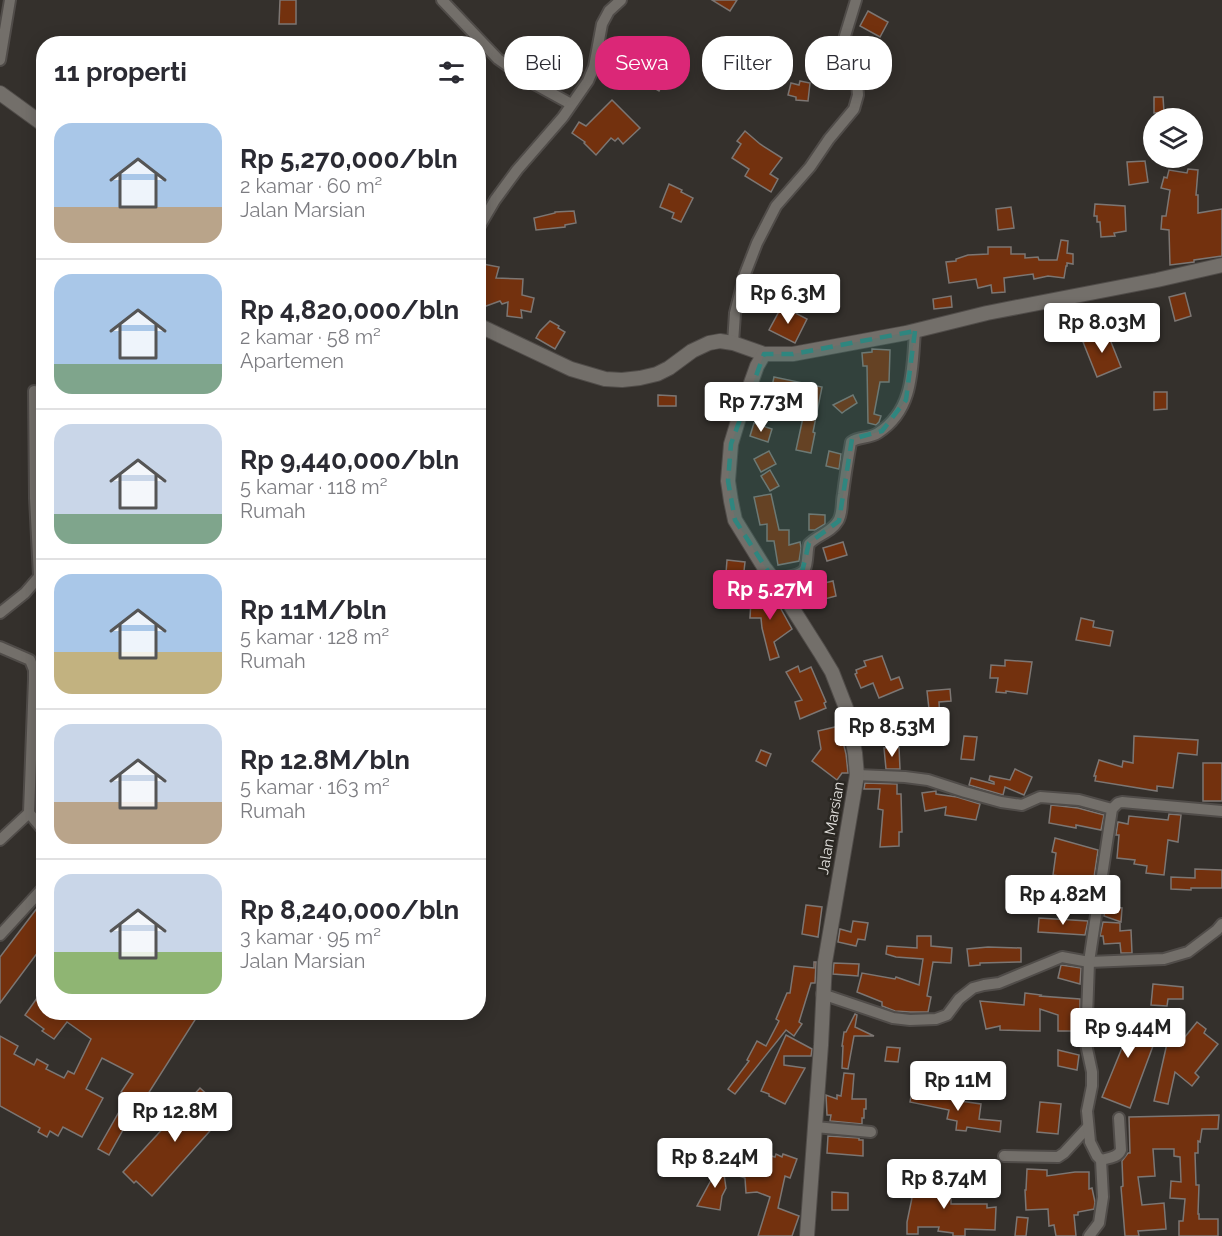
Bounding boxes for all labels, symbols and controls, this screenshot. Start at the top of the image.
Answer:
chip: Beli [504,36,583,90]
chip: Sewa [595,36,690,90]
chip: Filter [702,36,793,90]
chip: Baru [805,36,892,90]
icon: filters [435,56,468,89]
text: 11 properti [54,57,187,87]
map controls [1143,108,1203,168]
button: layers [1143,108,1203,168]
text: Rp 5,270,000/bln [240,144,458,174]
icon: home [102,147,174,219]
text: 2 kamar · 60 m² [240,174,382,198]
text: Jalan Marsian [240,198,365,222]
pin: Rp 6.3M [733,274,843,325]
text: Rp 6.3M [750,281,826,305]
text: Rp 4,820,000/bln [240,295,459,325]
icon: home [102,298,174,370]
pin: Rp 8.03M [1040,303,1164,354]
text: Rp 8.03M [1058,310,1146,334]
text: 2 kamar · 58 m² [240,325,381,349]
text: Apartemen [240,349,344,373]
pin: Rp 7.73M [699,382,823,433]
text: Rp 7.73M [719,389,803,413]
text: Rp 9,440,000/bln [240,445,459,475]
icon: home [102,448,174,520]
text: 5 kamar · 118 m² [240,475,388,499]
text: Rumah [240,499,306,523]
pin: Rp 5.27M [708,570,832,621]
text: Rp 5.27M [727,577,813,601]
text: Rp 11M/bln [240,595,387,625]
icon: home [102,598,174,670]
text: 5 kamar · 128 m² [240,625,389,649]
text: Rumah [240,649,306,673]
pin: Rp 8.53M [830,707,954,758]
text: Rp 8.53M [849,714,935,738]
text: Rp 12.8M/bln [240,745,410,775]
icon: home [102,748,174,820]
text: 5 kamar · 163 m² [240,775,390,799]
street label: Jalan Marsian [814,780,848,876]
text: Rumah [240,799,306,823]
pin: Rp 4.82M [1001,875,1125,926]
text: Rp 4.82M [1019,882,1107,906]
text: Rp 8,240,000/bln [240,895,459,925]
icon: home [102,898,174,970]
text: 3 kamar · 95 m² [240,925,381,949]
text: Jalan Marsian [240,949,365,973]
pin: Rp 9.44M [1066,1008,1190,1059]
text: Rp 9.44M [1084,1015,1172,1039]
pin: Rp 11M [909,1061,1007,1112]
text: Rp 11M [924,1068,992,1092]
pin: Rp 12.8M [113,1092,237,1143]
text: Rp 12.8M [132,1099,218,1123]
pin: Rp 8.24M [653,1138,777,1189]
text: Rp 8.24M [671,1145,759,1169]
pin: Rp 8.74M [882,1159,1006,1210]
text: Rp 8.74M [901,1166,987,1190]

